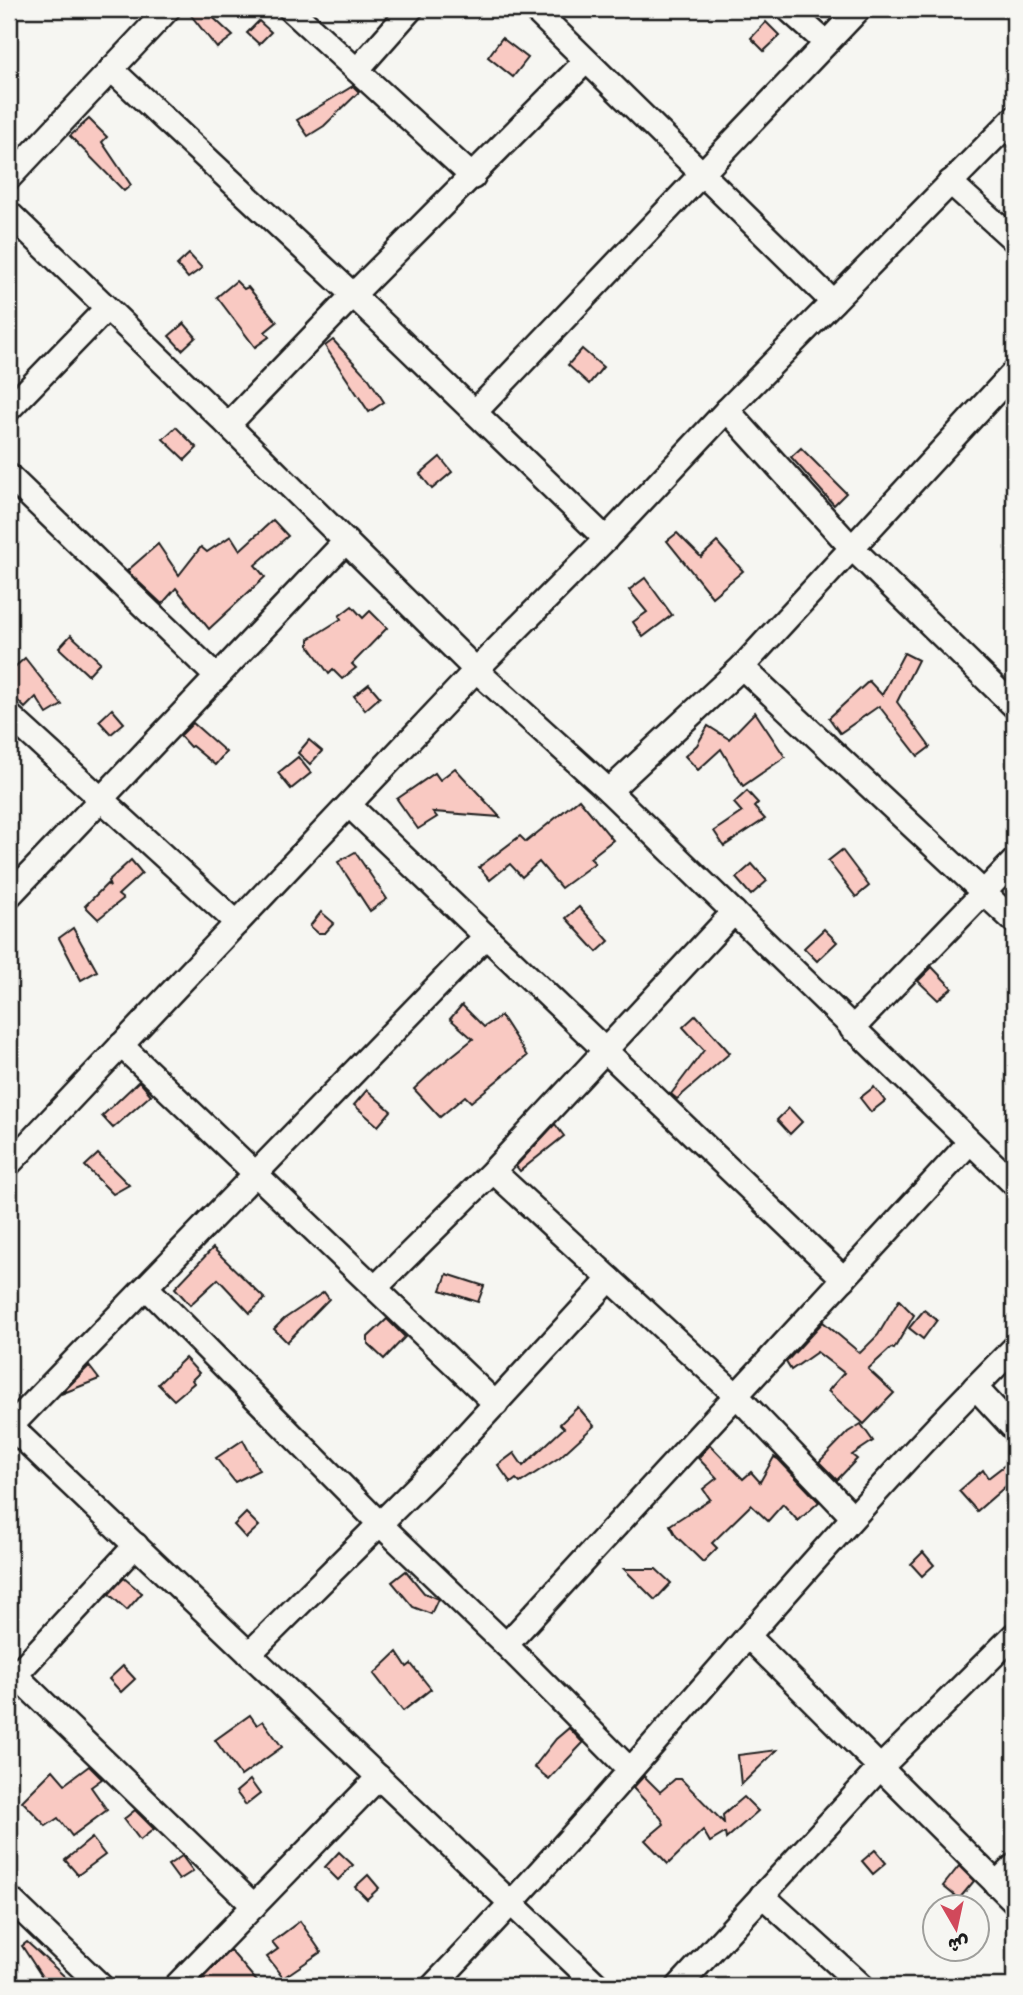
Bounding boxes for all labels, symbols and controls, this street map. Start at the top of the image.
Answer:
north arrow [922,1894,992,1964]
text: ش [946,1931,971,1957]

